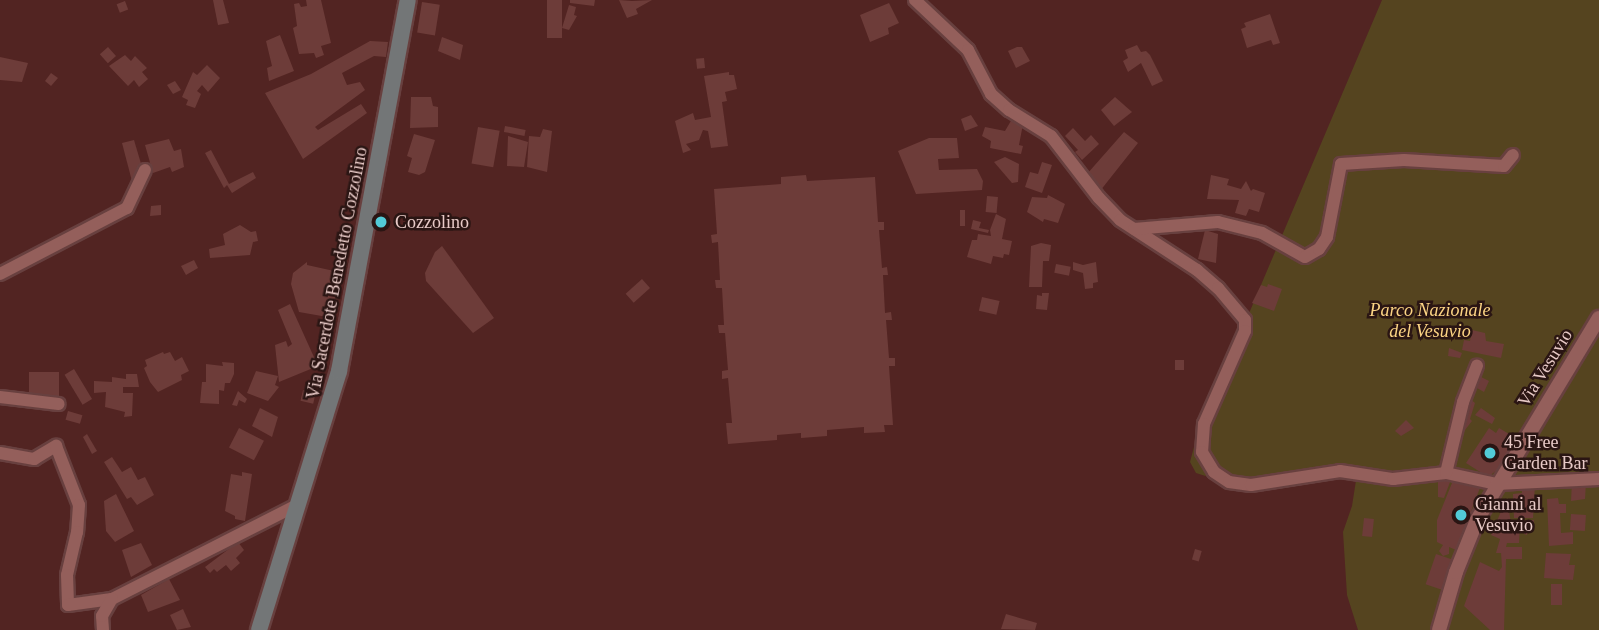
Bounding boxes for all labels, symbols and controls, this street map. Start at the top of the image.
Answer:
street label: Via Sacerdote Benedetto Cozzolino [302,145,372,401]
place label: Cozzolino [395,211,469,233]
marker: Cozzolino [373,214,389,230]
park label: Parco Nazionale del Vesuvio [1370,300,1490,342]
street label: Via Vesuvio [1513,325,1577,411]
place label: 45 Free Garden Bar [1504,432,1587,474]
marker: 45 Free Garden Bar [1482,445,1498,461]
place label: Gianni al Vesuvio [1475,494,1541,536]
marker: Gianni al Vesuvio [1453,507,1469,523]

